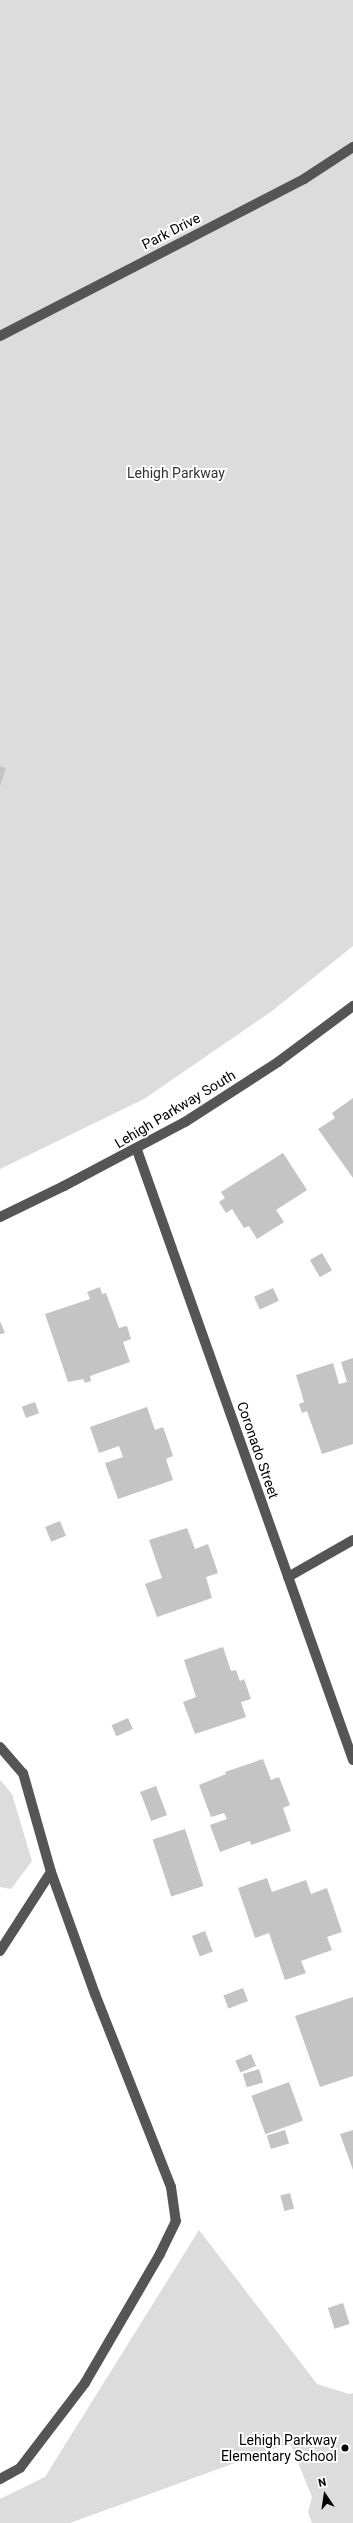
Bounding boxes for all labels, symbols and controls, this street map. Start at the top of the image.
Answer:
street label: Park Drive [139,209,203,253]
park label: Lehigh Parkway [127,465,225,481]
street label: Lehigh Parkway South [112,1066,238,1152]
street label: Coronado Street [234,1399,282,1501]
place label: Lehigh Parkway Elementary School [221,2432,337,2464]
marker: Lehigh Parkway Elementary School [340,2443,350,2453]
north arrow [305,2475,345,2515]
text: N [317,2476,327,2490]

